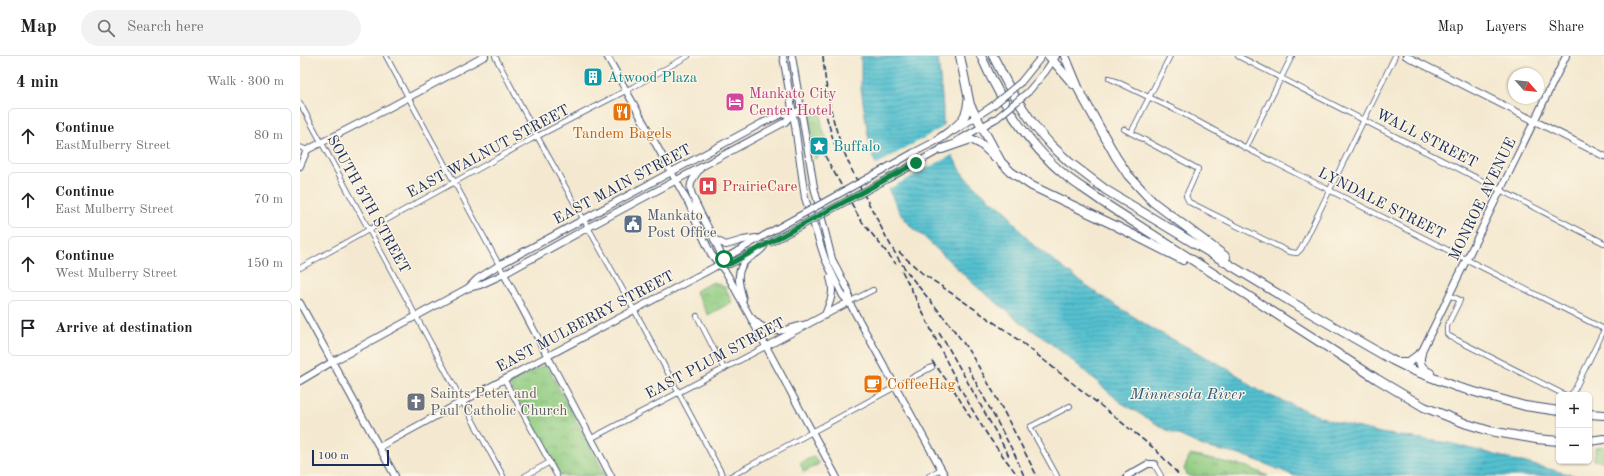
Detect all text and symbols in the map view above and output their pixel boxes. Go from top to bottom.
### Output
search box [81,10,361,46]
icon: search [95,17,117,39]
text: Map [20,18,57,37]
text: Search here [127,20,204,35]
text: Map [1438,20,1464,34]
text: Layers [1486,20,1527,34]
text: Share [1549,20,1584,34]
building icon: Atwood Plaza [582,66,604,88]
north arrow [1508,68,1544,104]
place label: Atwood Plaza [607,71,698,86]
text: 4 min [16,74,59,91]
text: Walk · 300 m [207,75,284,88]
place label: Mankato City Center Hotel [749,87,837,119]
hotel icon: Mankato City Center Hotel [724,91,746,113]
restaurant icon: Tandem Bagels [611,101,633,123]
street label: EAST WALNUT STREET [405,103,572,202]
street label: WALL STREET [1373,107,1480,171]
text: Continue [55,121,114,136]
icon: ahead [17,125,39,147]
place label: Tandem Bagels [572,127,672,142]
text: 80 m [254,129,283,142]
street label: SOUTH 5TH STREET [323,133,412,276]
place icon: Buffalo [808,135,830,157]
street label: MONROE AVENUE [1447,136,1520,264]
text: EastMulberry Street [55,139,170,152]
place label: Buffalo [833,140,880,155]
street label: EAST MAIN STREET [551,143,694,228]
route end [907,154,925,172]
street label: LYNDALE STREET [1315,166,1447,243]
hospital icon: PrairieCare [697,175,719,197]
place label: PrairieCare [722,180,798,195]
text: Continue [55,185,114,200]
icon: ahead [17,189,39,211]
text: 70 m [254,193,283,206]
text: East Mulberry Street [55,203,174,216]
place label: Mankato Post Office [647,209,717,241]
public building icon: Mankato Post Office [622,213,644,235]
text: Continue [55,249,114,264]
route start [715,250,733,268]
icon: ahead [17,253,39,275]
text: 150 m [246,257,283,270]
text: West Mulberry Street [55,267,177,280]
street label: EAST MULBERRY STREET [494,269,677,376]
street label: EAST PLUM STREET [643,316,788,403]
icon: arrive [17,317,39,339]
text: Arrive at destination [55,321,193,336]
cafe icon: CoffeeHag [862,373,884,395]
place label: CoffeeHag [887,378,956,393]
place label: Saints Peter and Paul Catholic Church [430,387,567,419]
water label: Minnesota River [1129,387,1245,403]
church icon: Saints Peter and Paul Catholic Church [405,391,427,413]
map controls [1556,392,1592,464]
button: + [1556,392,1592,428]
button: − [1556,428,1592,464]
scale bar [312,448,389,467]
text: 100 m [318,451,349,462]

